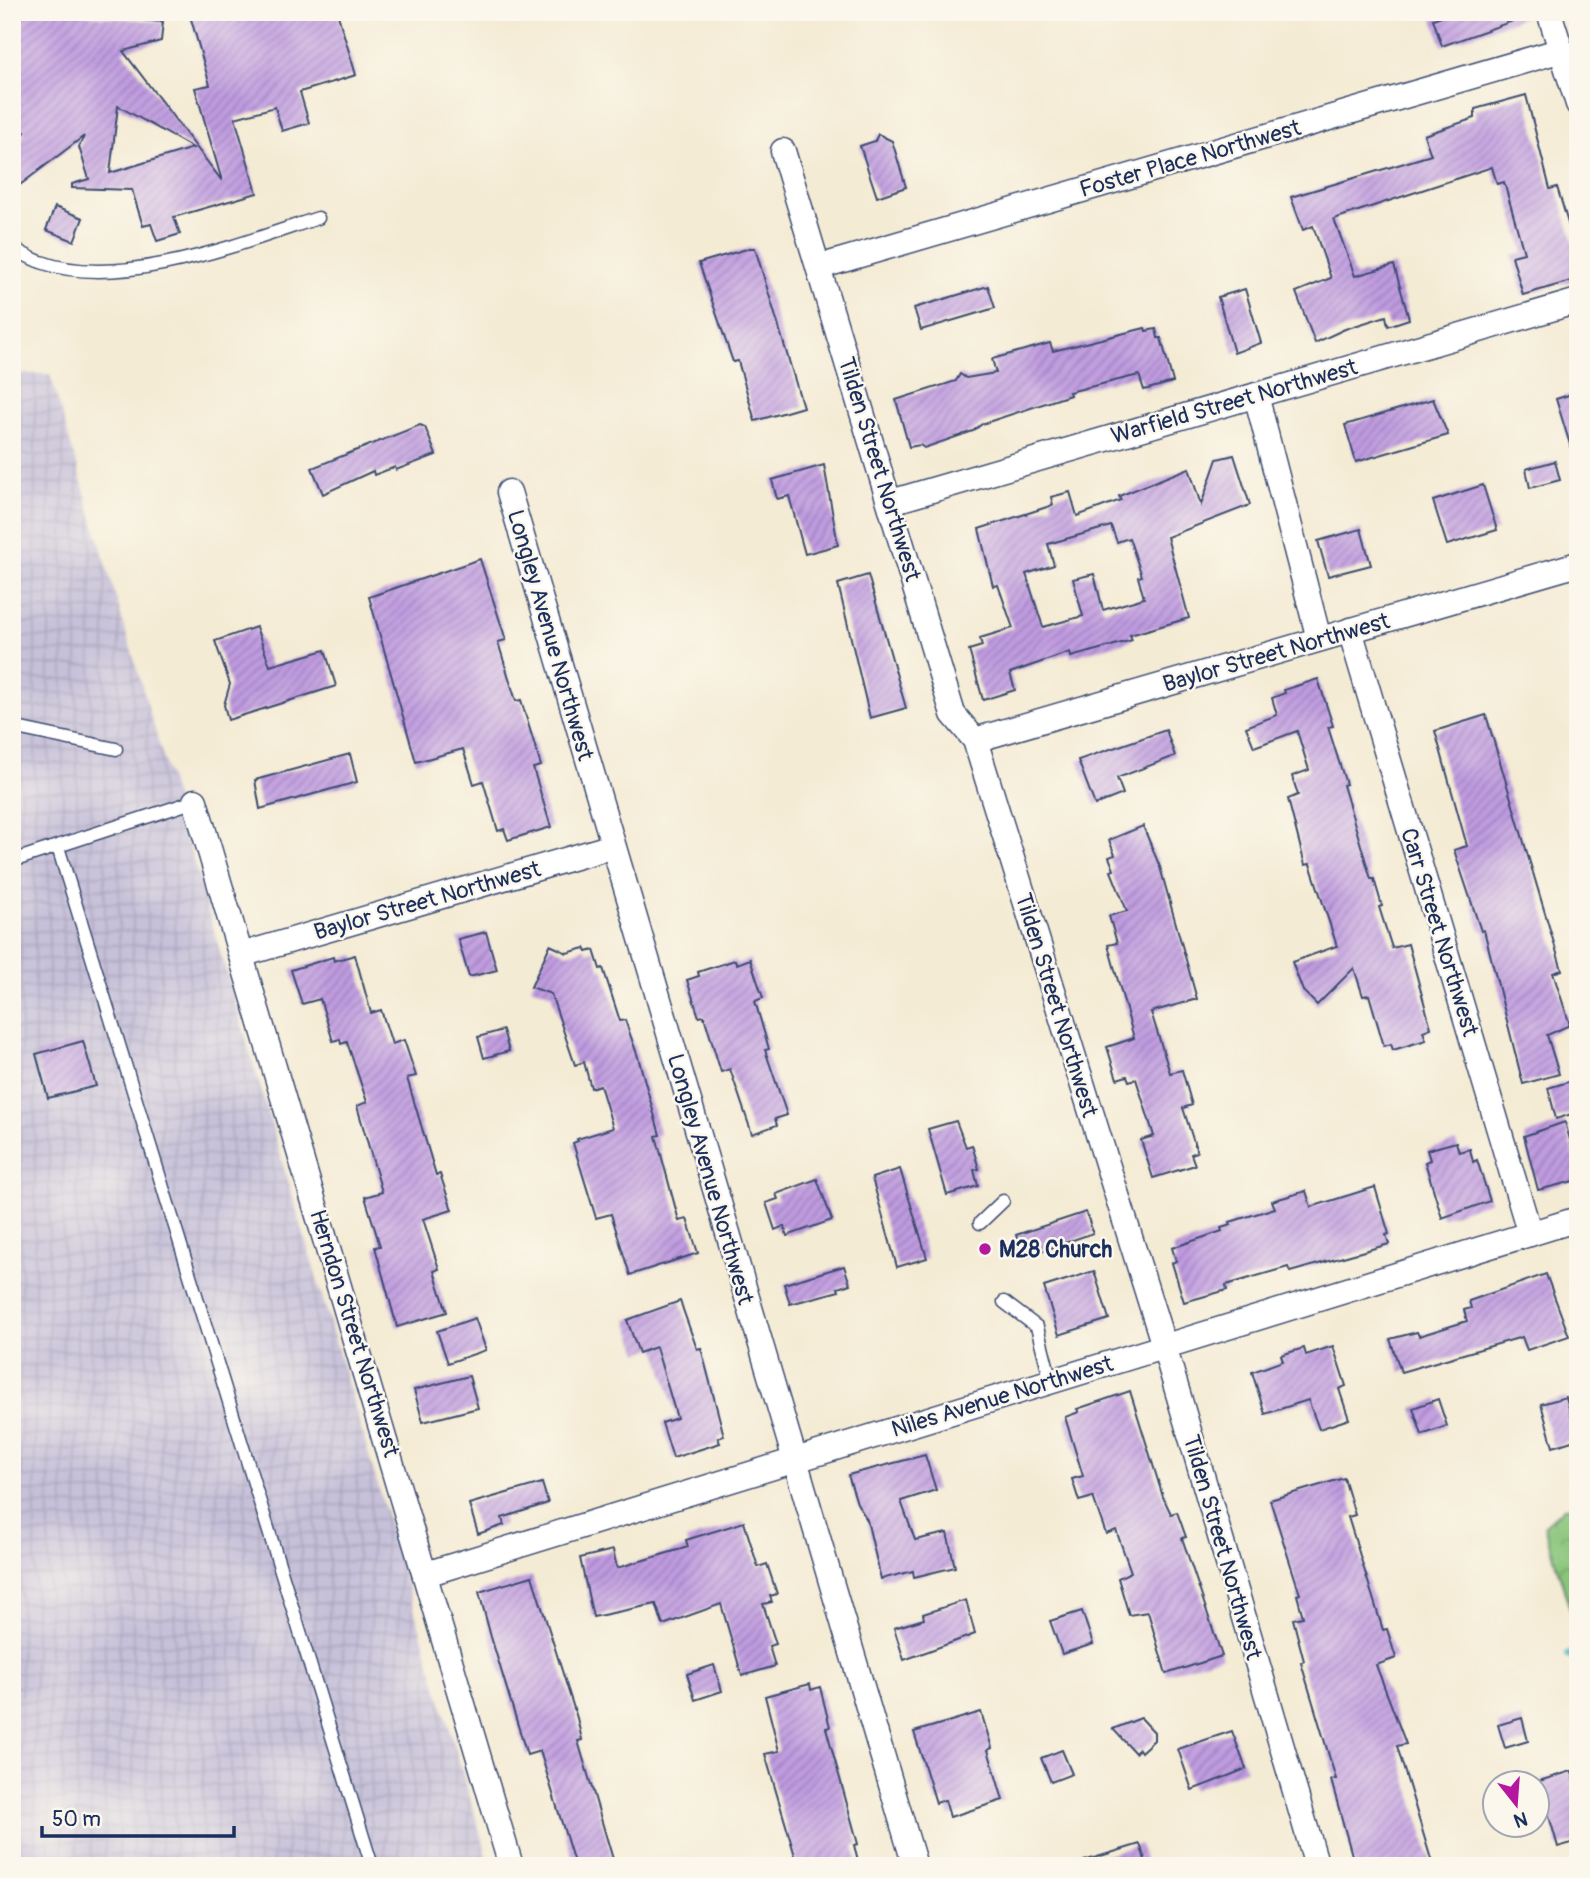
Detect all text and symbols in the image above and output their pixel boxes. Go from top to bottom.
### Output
street label: Foster Place Northwest [1076,113,1305,204]
street label: Warfield Street Northwest [1108,352,1361,451]
street label: Tilden Street Northwest [832,354,928,585]
street label: Longley Avenue Northwest [501,506,600,765]
street label: Baylor Street Northwest [1159,606,1394,699]
street label: Carr Street Northwest [1394,825,1485,1040]
street label: Baylor Street Northwest [310,854,545,947]
street label: Tilden Street Northwest [1009,890,1105,1121]
street label: Longley Avenue Northwest [661,1050,760,1309]
street label: Herndon Street Northwest [303,1206,406,1461]
place label: M28 Church [999,1235,1112,1264]
marker: M28 Church [977,1241,993,1257]
street label: Niles Avenue Northwest [888,1349,1117,1444]
street label: Tilden Street Northwest [1177,1431,1269,1664]
north arrow [1482,1770,1552,1840]
scale bar [42,1794,234,1838]
text: 50 m [52,1806,101,1833]
text: N [1511,1806,1530,1833]

